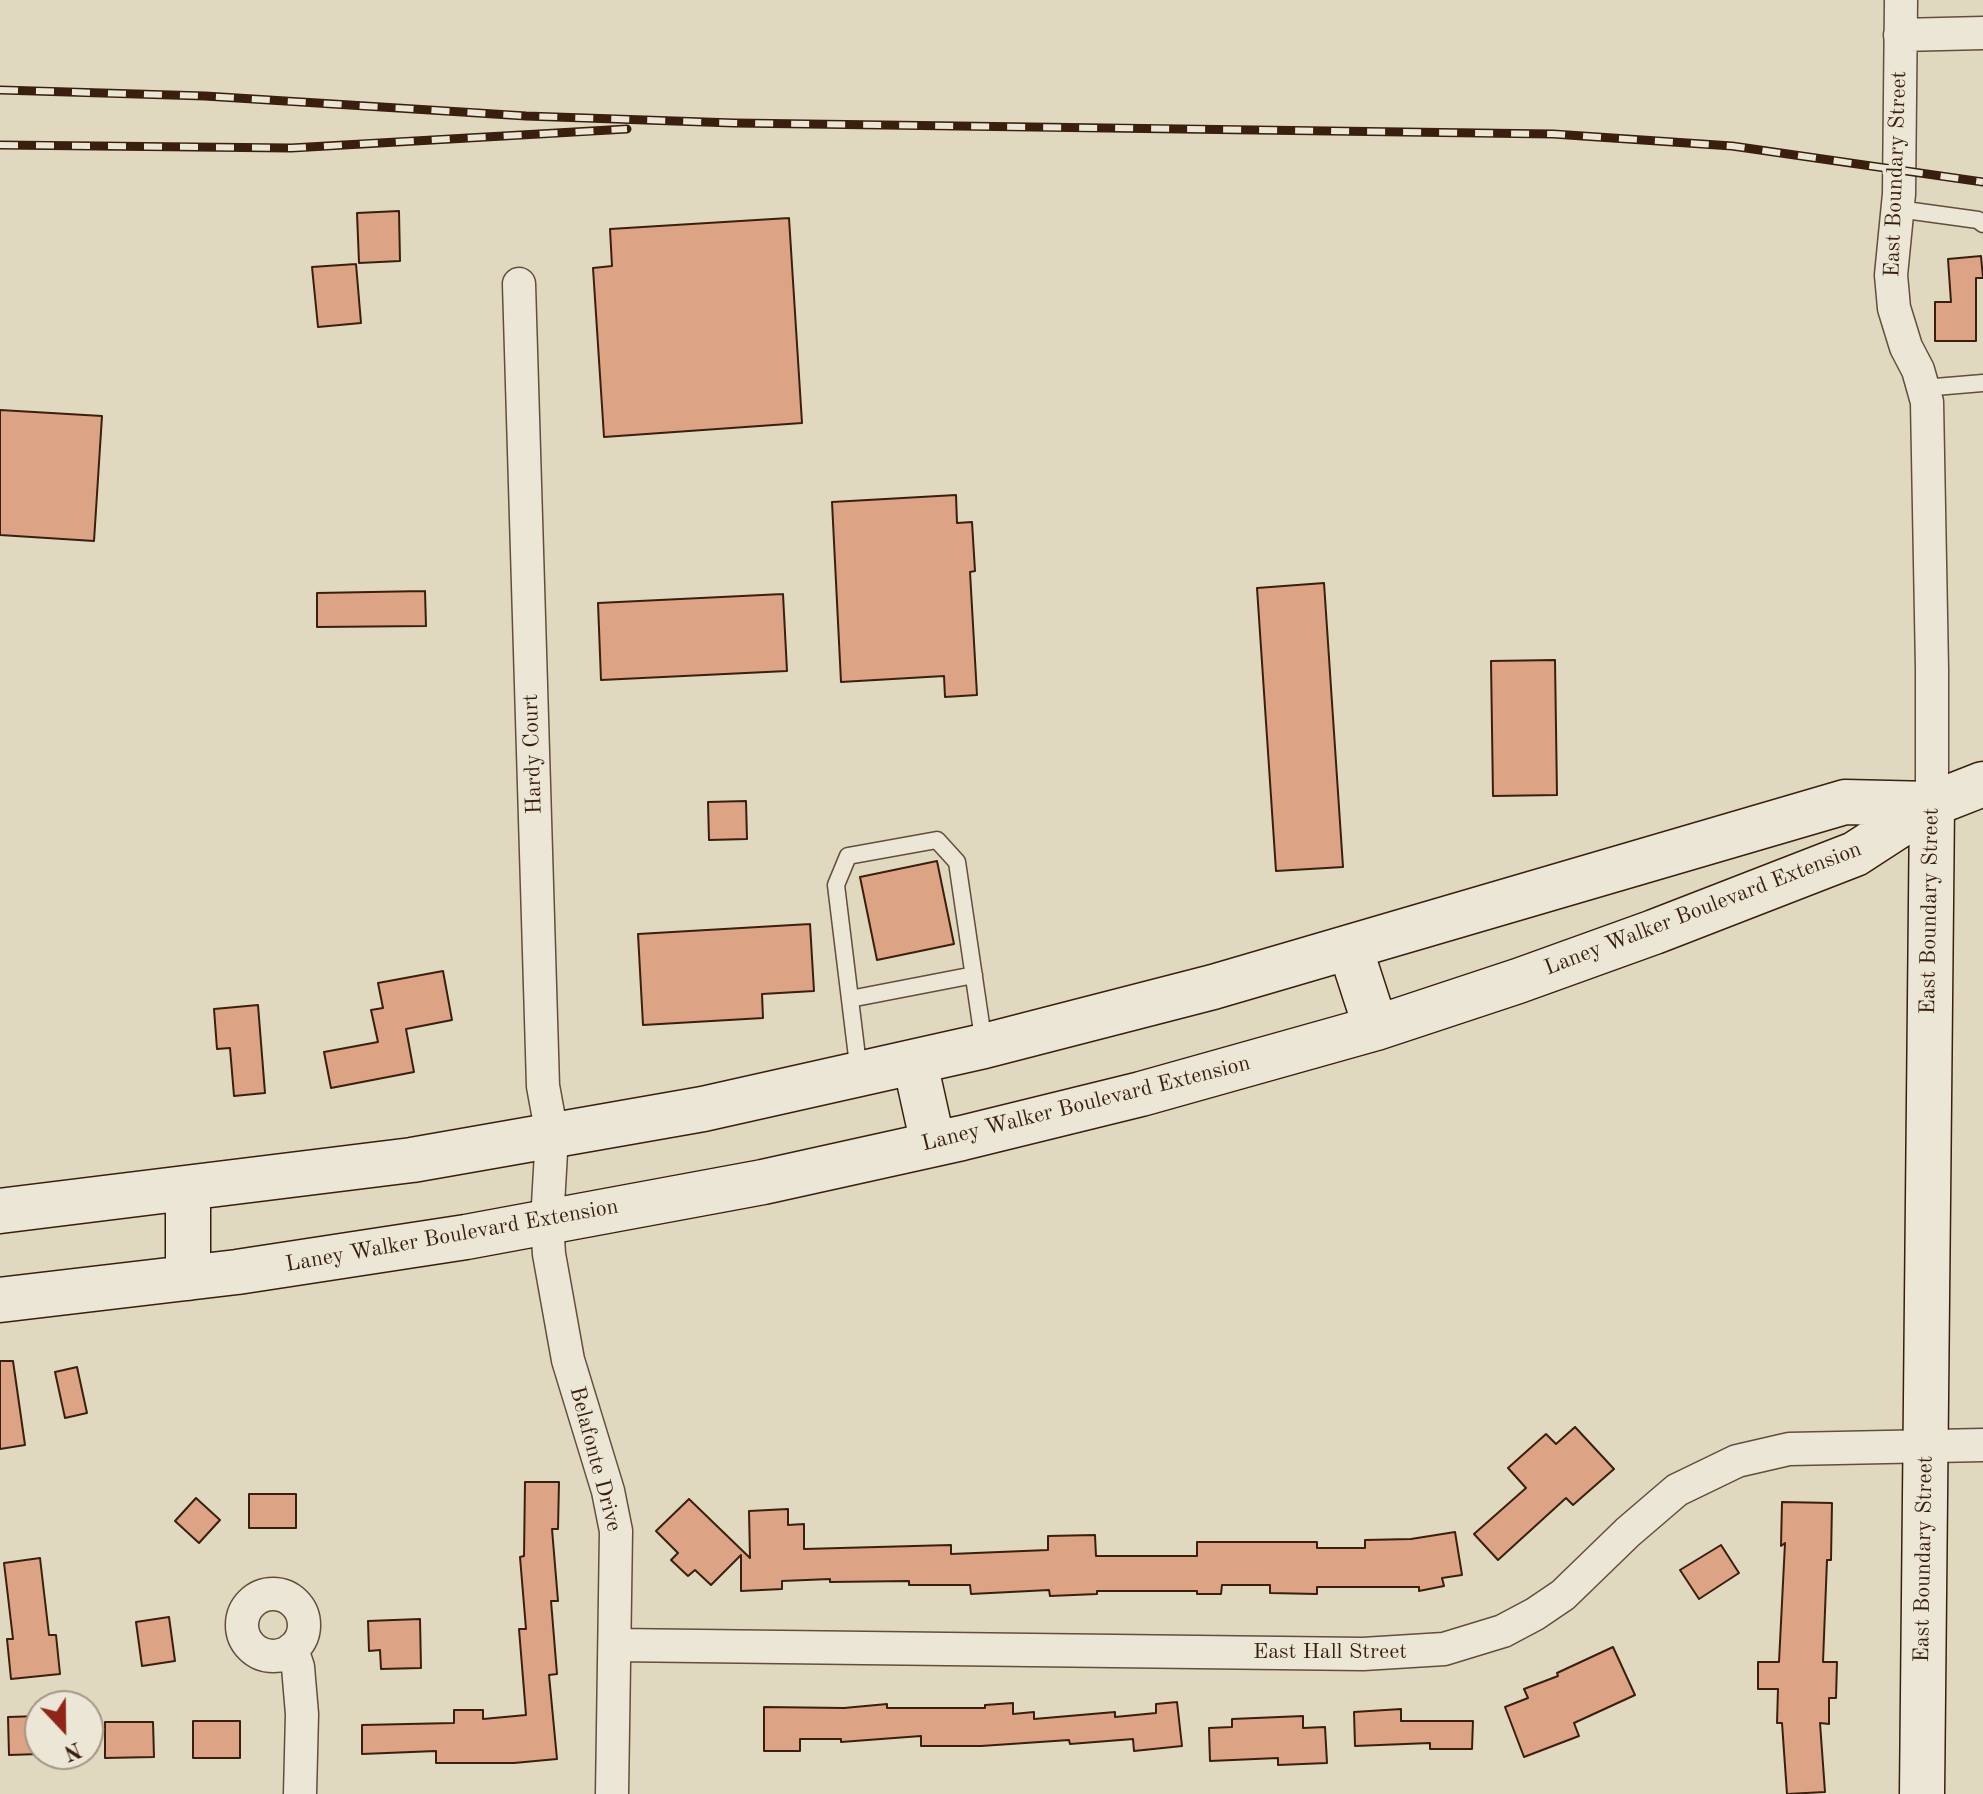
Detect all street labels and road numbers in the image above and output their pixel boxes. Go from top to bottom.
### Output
street label: East Boundary Street [1879,70,1913,278]
street label: Hardy Court [518,693,548,815]
street label: East Boundary Street [1915,807,1945,1015]
street label: Laney Walker Boulevard Extension [1541,836,1865,982]
street label: Laney Walker Boulevard Extension [919,1050,1253,1158]
street label: Laney Walker Boulevard Extension [283,1194,621,1278]
street label: Belafonte Drive [563,1384,627,1534]
street label: East Boundary Street [1909,1455,1939,1663]
street label: East Hall Street [1253,1639,1407,1665]

